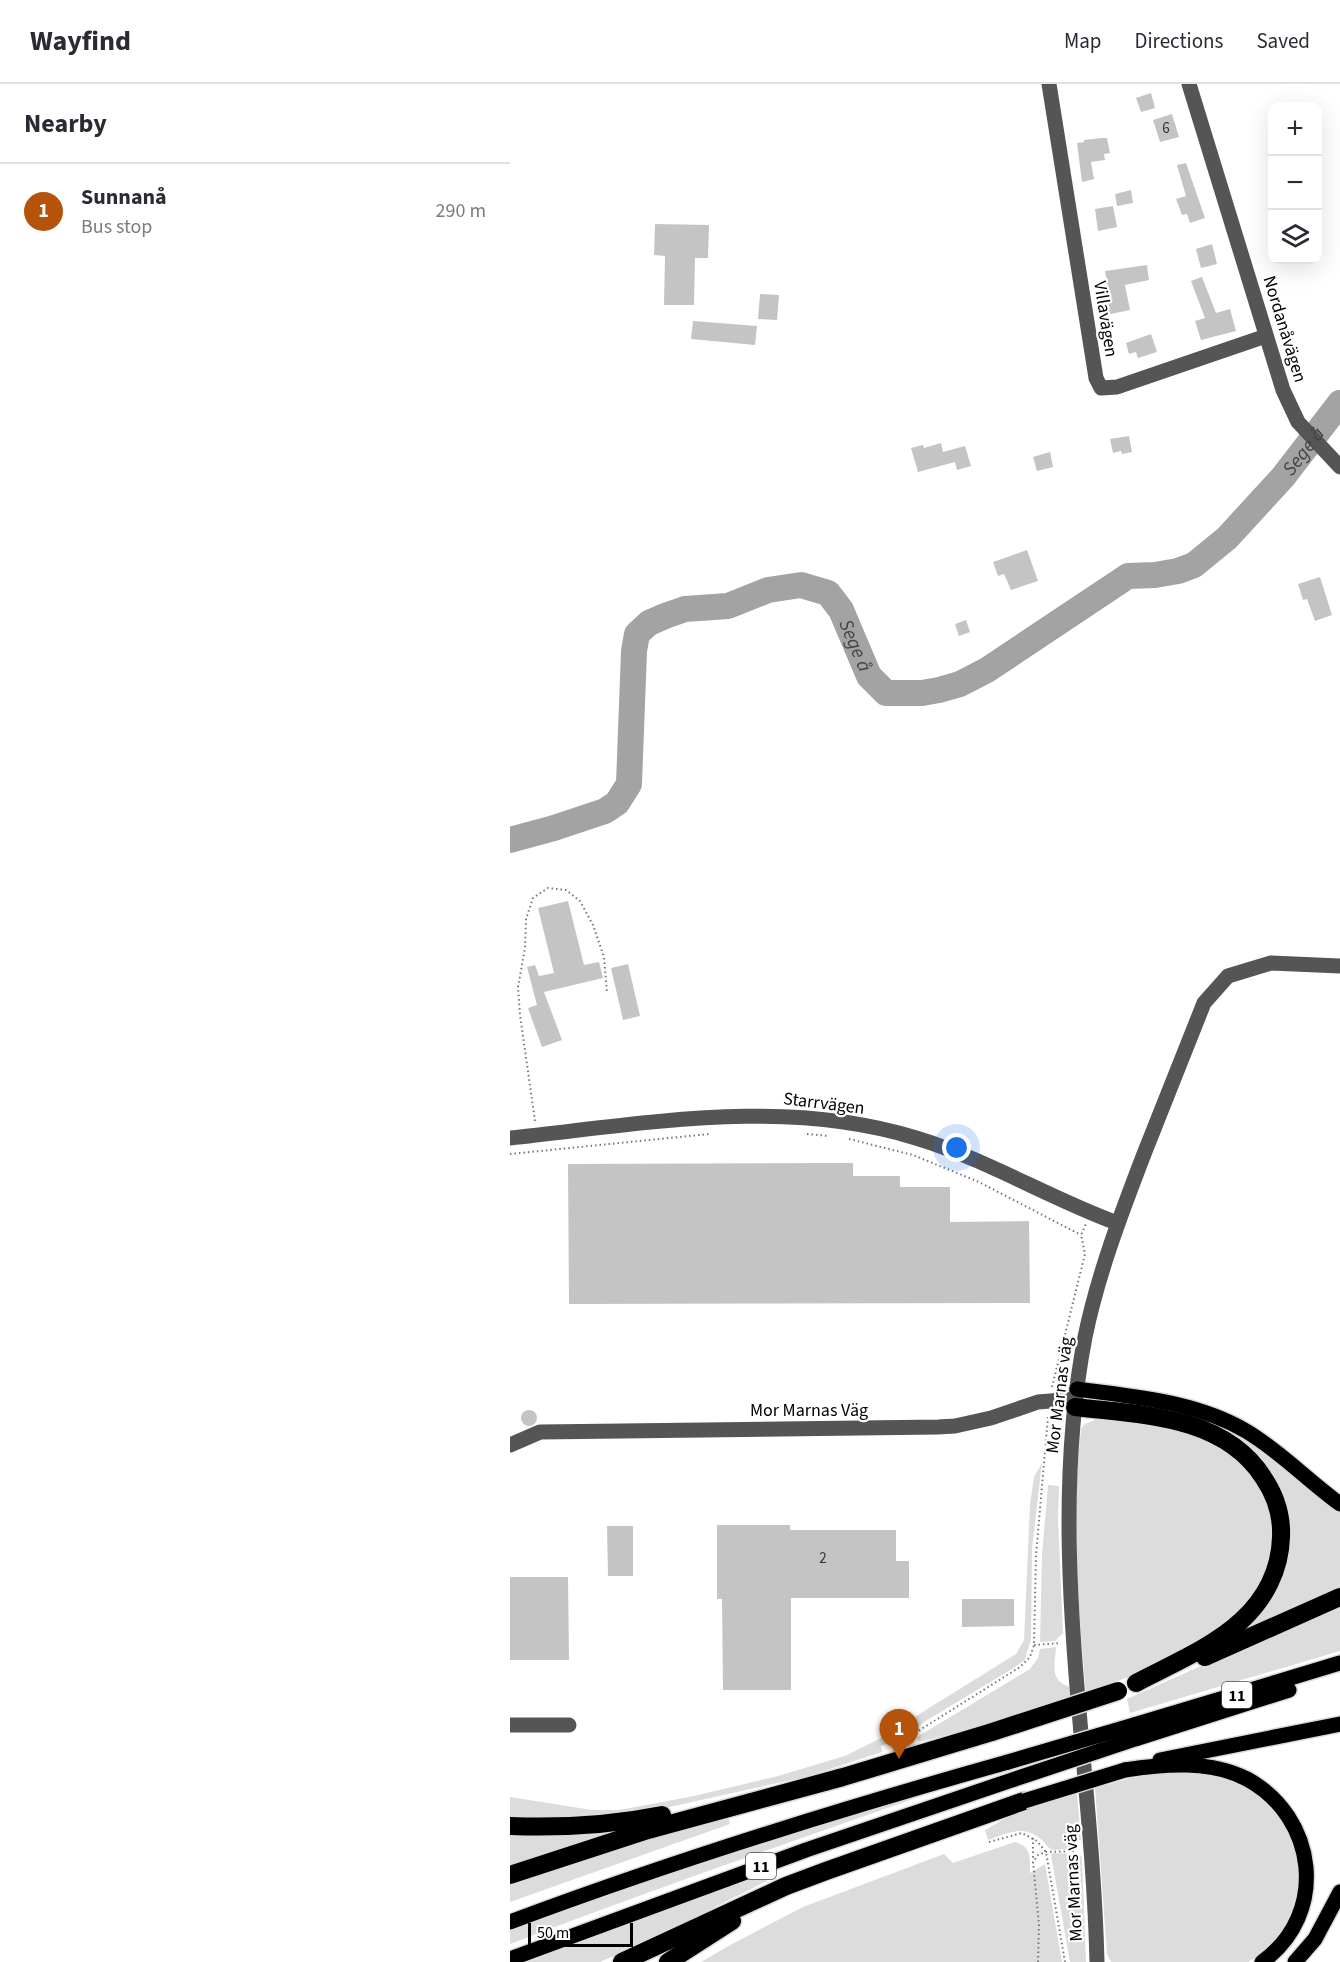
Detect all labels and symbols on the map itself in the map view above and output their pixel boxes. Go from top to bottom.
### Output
house number: 6 [1162,118,1170,139]
street label: Nordanåvägen [1256,273,1313,385]
street label: Villavägen [1087,279,1124,359]
water label: Sege å [1276,421,1332,482]
water label: Sege å [831,615,879,677]
street label: Starrvägen [782,1086,866,1121]
your location [942,1133,971,1162]
street label: Mor Marnas väg [1040,1335,1079,1455]
street label: Mor Marnas Väg [750,1398,868,1423]
house number: 2 [819,1548,827,1569]
road number: 11 [1222,1682,1252,1708]
pin: 1 [880,1710,918,1759]
street label: Mor Marnas väg [1058,1824,1089,1942]
road number: 11 [746,1853,776,1879]
scale bar [528,1920,633,1948]

